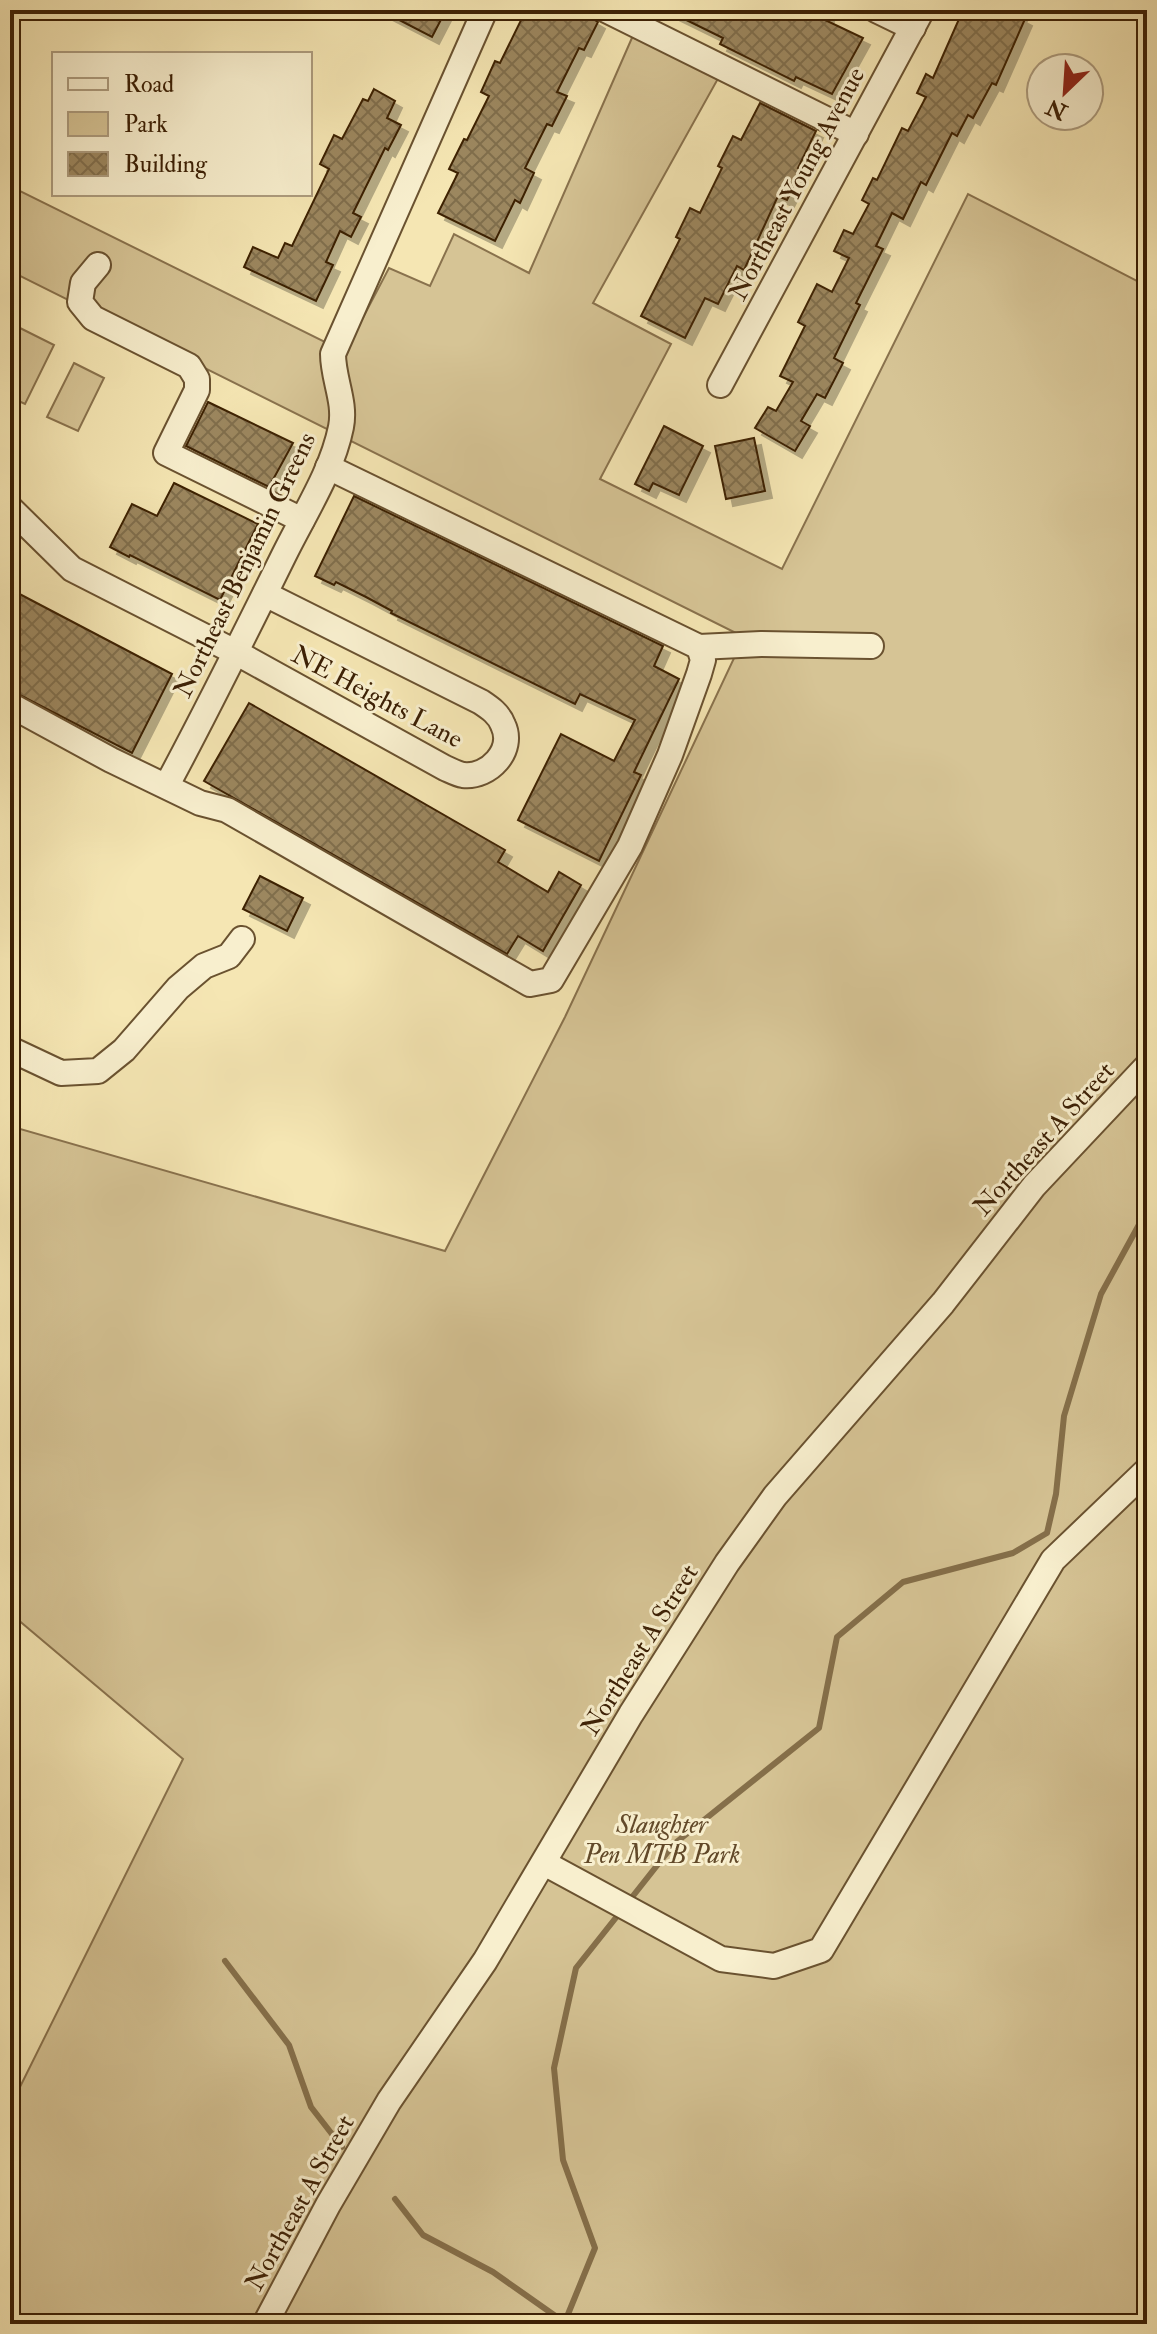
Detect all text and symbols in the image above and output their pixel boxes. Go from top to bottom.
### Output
legend [52,52,312,196]
north arrow [1025,52,1105,132]
street label: Northeast Young Avenue [722,62,872,306]
text: Road [124,69,174,100]
text: N [1042,92,1073,126]
text: Park [124,109,168,140]
text: Building [124,149,208,180]
street label: Northeast Benjamin Greens [167,427,323,703]
street label: NE Heights Lane [286,638,468,756]
street label: Northeast A Street [967,1055,1121,1223]
street label: Northeast A Street [575,1558,705,1742]
park label: Slaughter Pen MTB Park [583,1809,740,1871]
street label: Northeast A Street [239,2110,361,2296]

